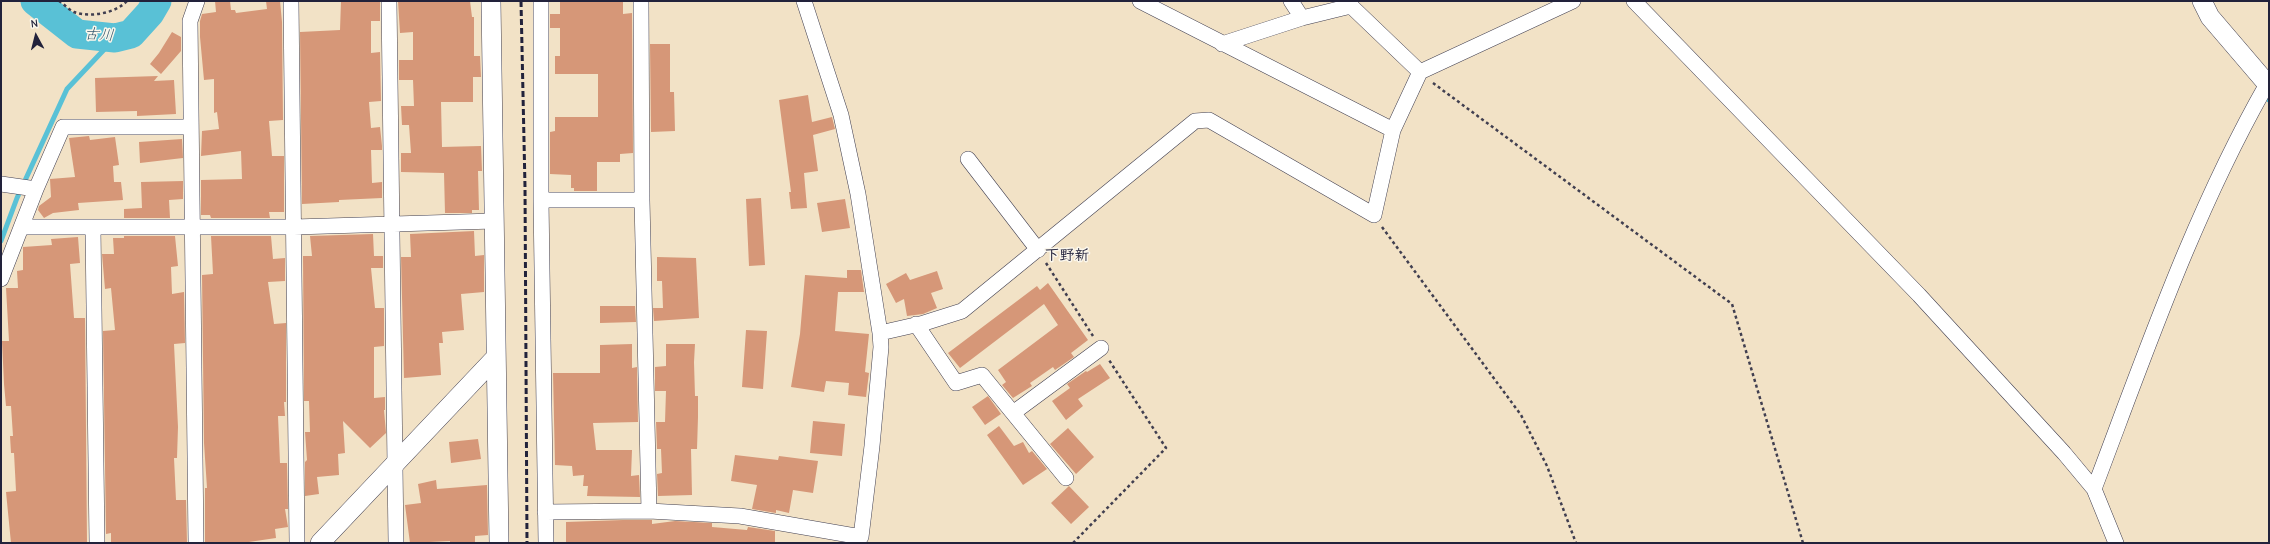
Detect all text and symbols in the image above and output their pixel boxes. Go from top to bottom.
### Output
north arrow [16,16,56,56]
text: N [30,17,39,30]
water label: 古川 [83,25,115,45]
district label: 下野新 [1045,247,1089,265]

